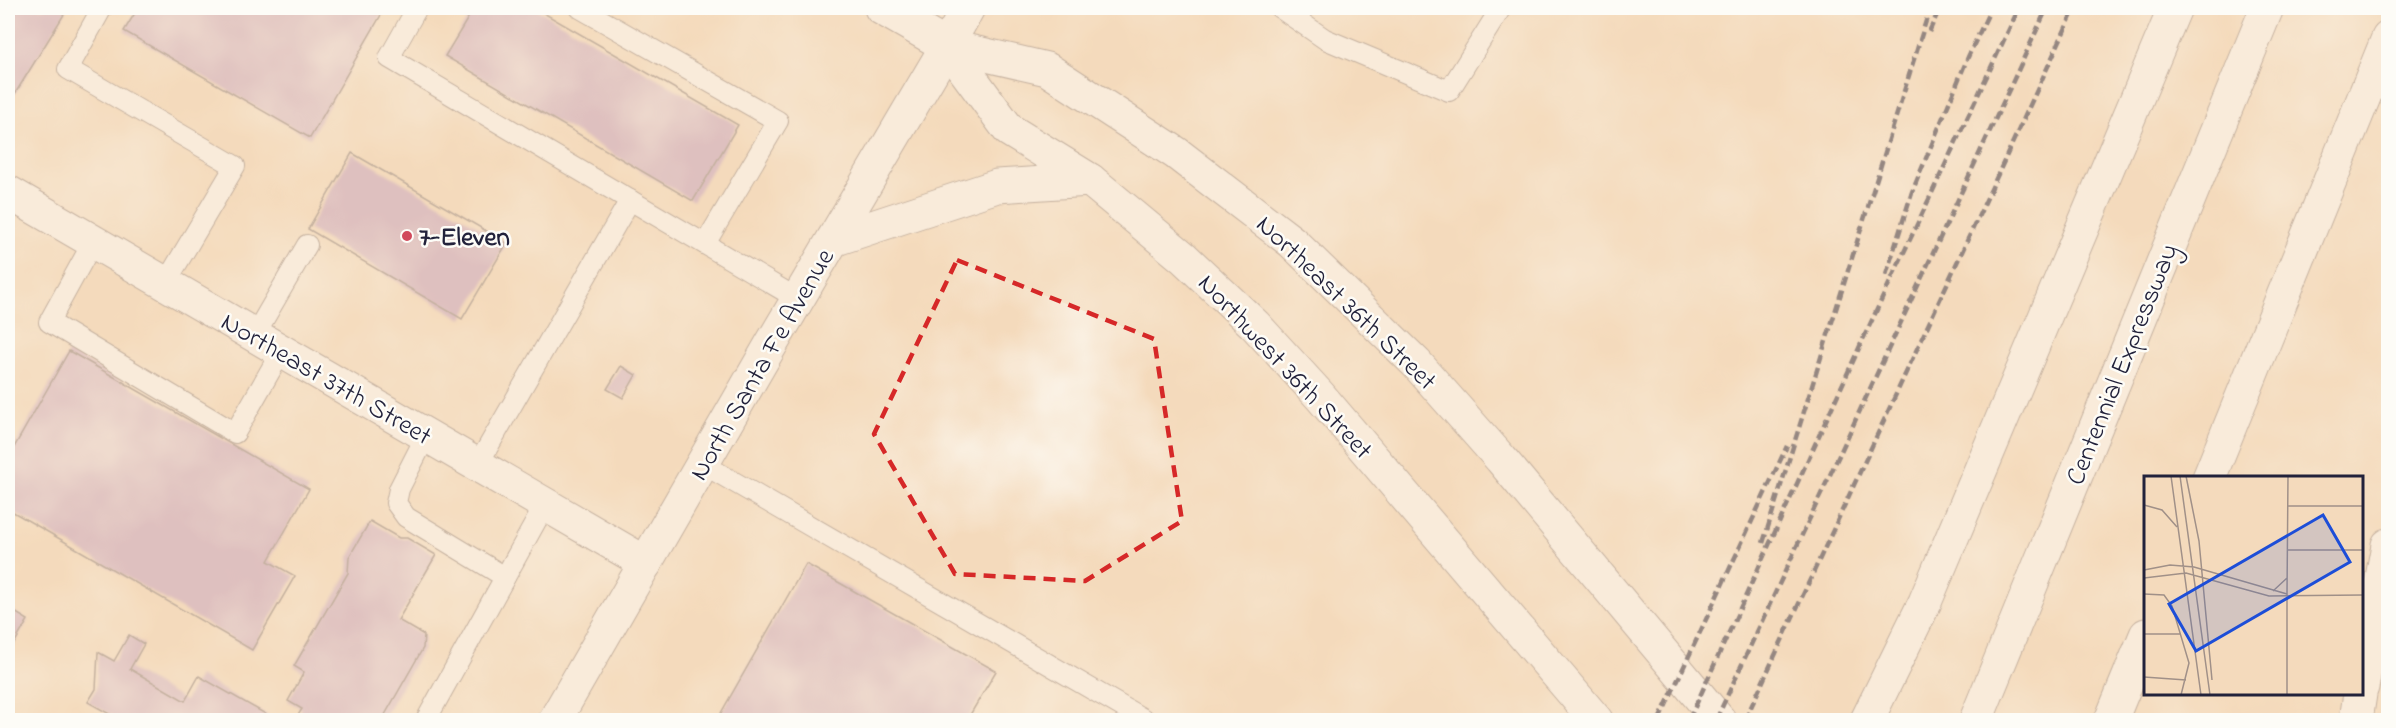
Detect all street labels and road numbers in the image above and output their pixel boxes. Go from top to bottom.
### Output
street label: Northeast 36th Street [1246,207,1445,401]
street label: Centennial Expressway [2057,238,2190,491]
street label: North Santa Fe Avenue [681,241,846,488]
street label: Northwest 36th Street [1188,266,1381,469]
street label: Northeast 37th Street [213,304,438,456]

